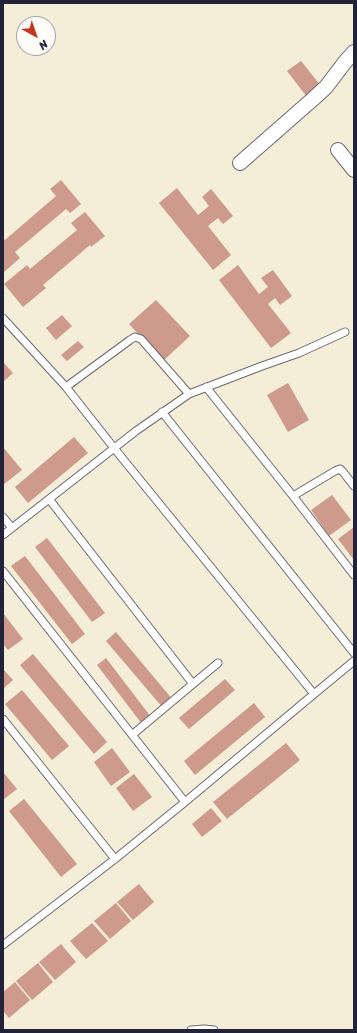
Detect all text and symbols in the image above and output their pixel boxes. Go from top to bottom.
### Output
north arrow [16,16,56,56]
text: N [34,35,52,55]

